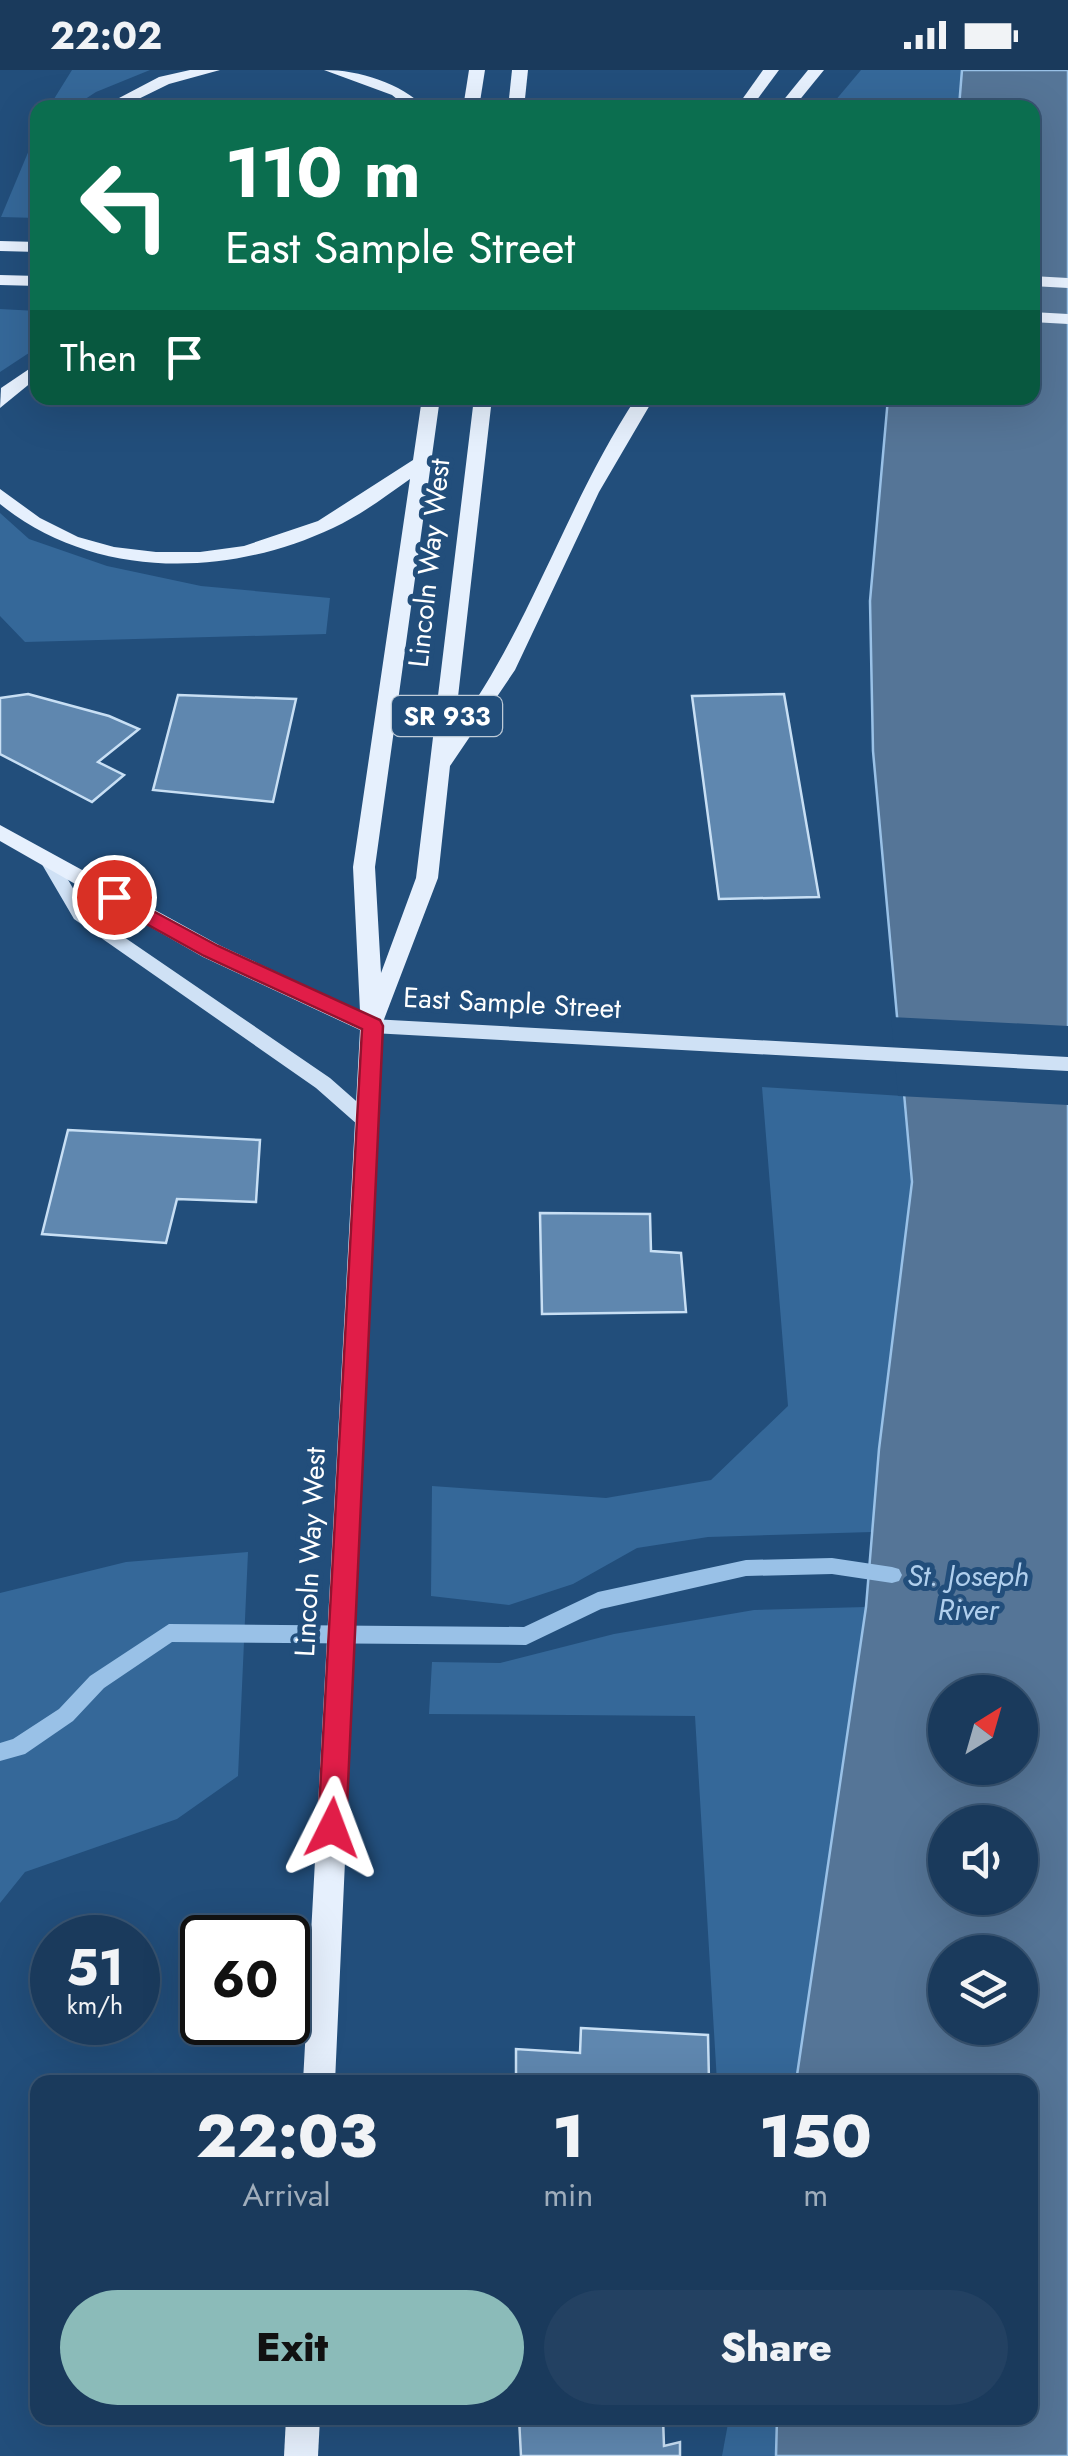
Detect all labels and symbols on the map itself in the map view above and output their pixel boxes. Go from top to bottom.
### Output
street label: Lincoln Way West [398,456,460,669]
road number: SR 933 [392,696,502,736]
pin [72,855,157,940]
street label: East Sample Street [402,977,622,1029]
street label: Lincoln Way West [284,1446,336,1658]
water label: St. Joseph River [907,1554,1029,1631]
north arrow [928,1675,1038,1785]
position arrow [280,1776,384,1880]
speed limit sign: 60 [180,1915,310,2045]

